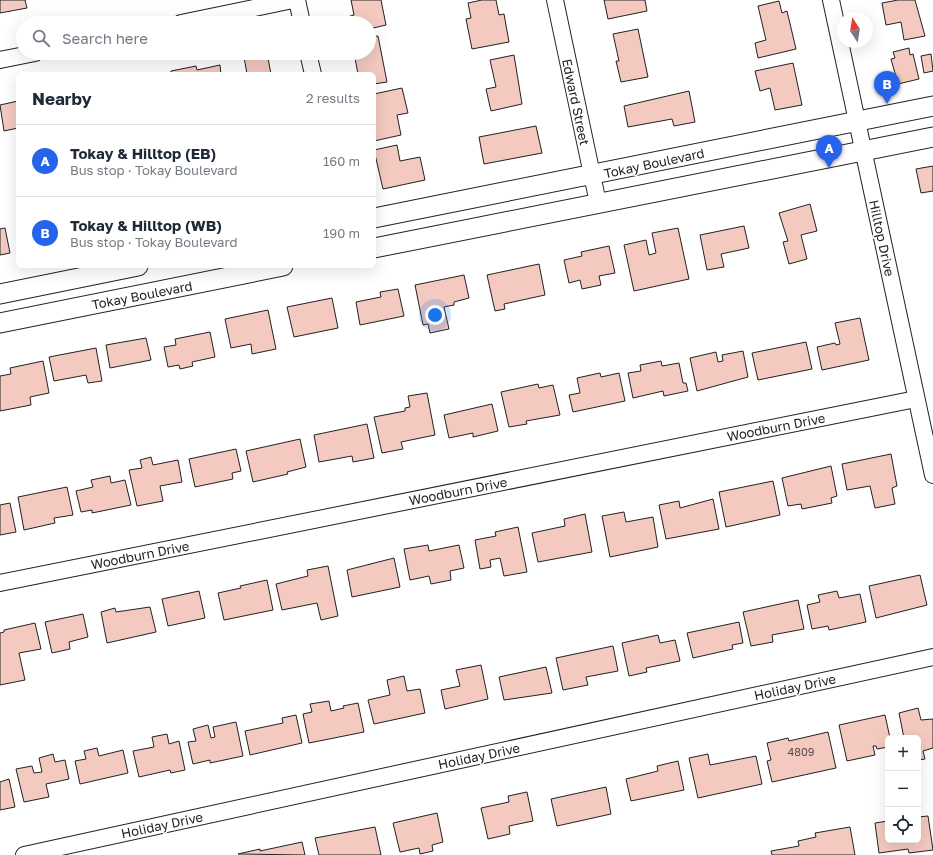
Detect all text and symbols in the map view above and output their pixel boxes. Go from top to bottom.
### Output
north arrow [837,12,873,48]
search box [16,16,376,60]
icon: search [30,27,52,49]
text: Search here [62,29,148,47]
street label: Edward Street [559,57,593,147]
pin: B [874,71,900,104]
text: Nearby [32,88,92,109]
text: 2 results [306,90,360,106]
pin: A [816,135,842,168]
text: Tokay & Hilltop (EB) [70,144,216,162]
street label: Tokay Boulevard [602,145,706,181]
text: A [40,153,50,169]
text: 160 m [323,153,360,169]
text: Bus stop · Tokay Boulevard [70,162,237,178]
street label: Hilltop Drive [866,198,898,278]
text: Tokay & Hilltop (WB) [70,216,222,234]
text: B [40,225,50,241]
text: 190 m [323,225,360,241]
text: Bus stop · Tokay Boulevard [70,234,237,250]
street label: Tokay Boulevard [90,277,194,313]
your location [425,305,445,325]
street label: Woodburn Drive [725,410,827,444]
street label: Woodburn Drive [407,474,509,508]
street label: Woodburn Drive [89,538,191,572]
street label: Holiday Drive [753,671,837,703]
map controls [885,735,921,843]
button: + [885,735,921,771]
street label: Holiday Drive [437,740,521,772]
house number: 4809 [788,745,814,758]
button: − [885,771,921,807]
button: locate [885,807,921,843]
street label: Holiday Drive [120,809,204,841]

